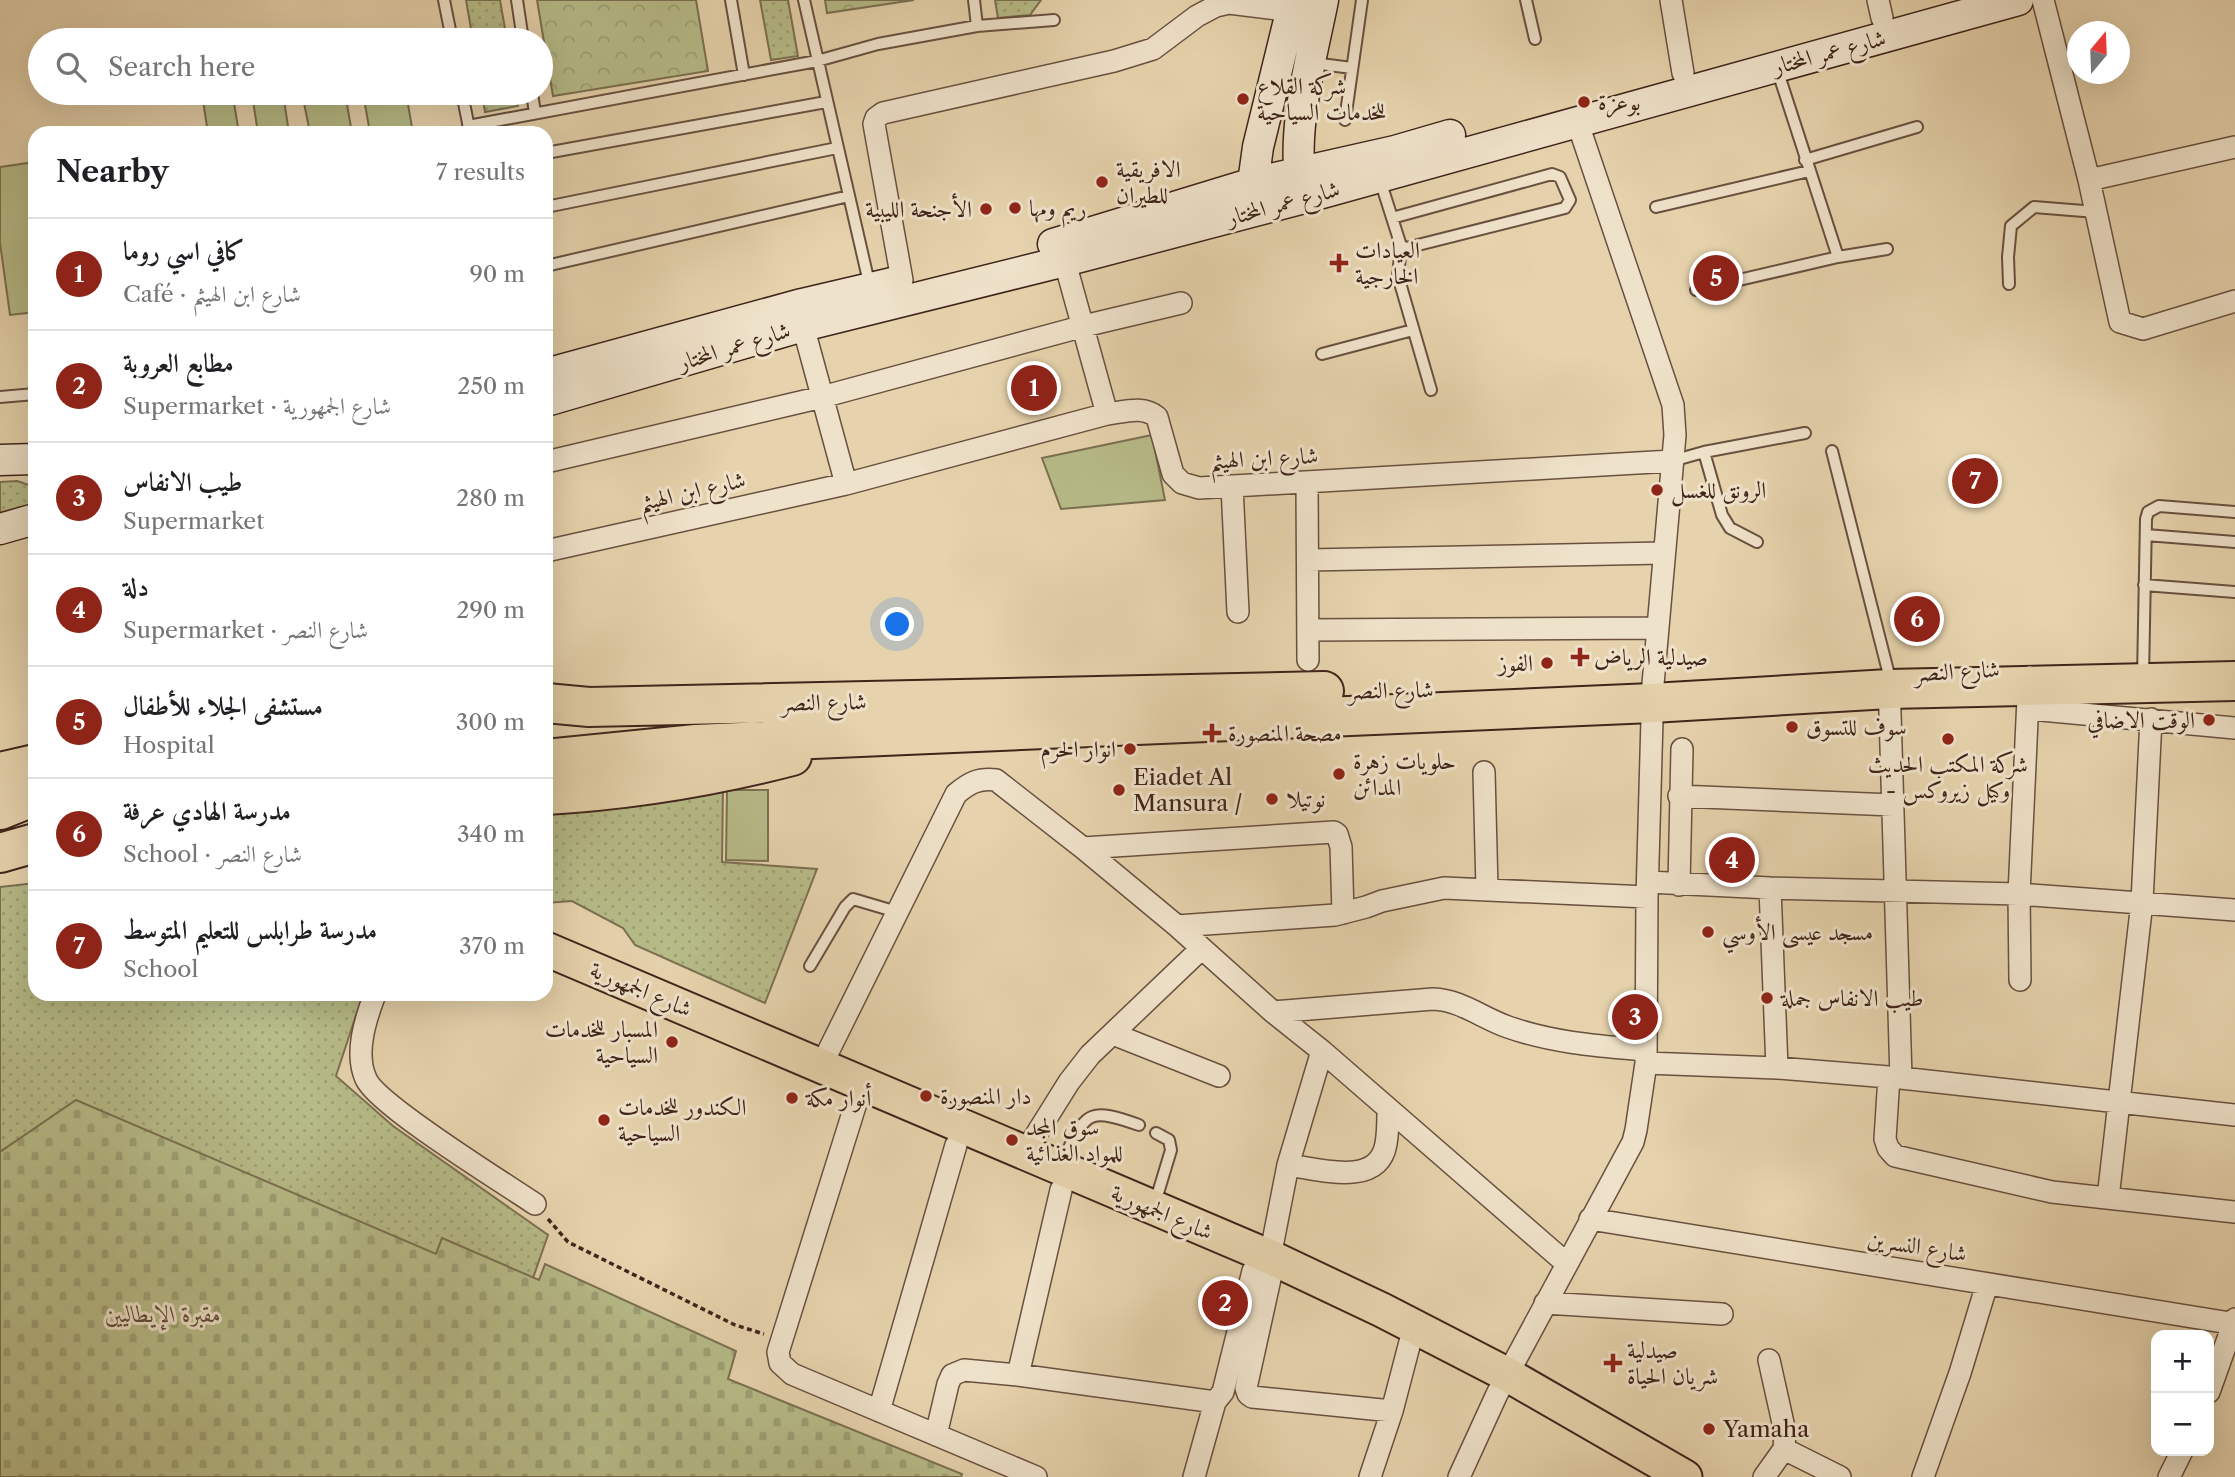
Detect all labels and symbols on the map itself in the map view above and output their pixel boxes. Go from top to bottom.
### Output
north arrow [2067,21,2130,84]
street label: شارع عمر المختار [1767,23,1890,87]
place label: شركة القلاع للخدمات السياحية [1257,72,1386,126]
place label: بوعزة [1598,88,1641,118]
marker: شركة القلاع للخدمات السياحية [1235,91,1251,107]
marker: بوعزة [1576,94,1592,110]
place label: الافريقية للطيران [1116,155,1181,209]
marker: الافريقية للطيران [1094,174,1110,190]
street label: شارع عمر المختار [1221,174,1344,238]
place label: الأجنحة الليبية [865,193,972,223]
place label: ريم ومها [1029,194,1086,228]
marker: ريم ومها [1007,200,1023,216]
marker: الأجنحة الليبية [978,201,994,217]
place label: العيادات الخارجية [1355,236,1420,290]
pin: 5 [1693,252,1739,304]
marker: العيادات الخارجية [1329,253,1349,273]
street label: شارع عمر المختار [673,316,795,383]
pin: 1 [1011,362,1057,414]
street label: شارع ابن الهيثم [1209,441,1319,484]
pin: 7 [1952,455,1998,507]
street label: شارع ابن الهيثم [636,465,750,526]
place label: الرونق للغسل [1671,476,1766,507]
marker: الرونق للغسل [1649,482,1665,498]
pin: 6 [1894,593,1940,645]
your location [880,607,914,641]
place label: صيدلية الرياض [1594,643,1708,672]
place label: الفوز [1496,649,1533,678]
marker: صيدلية الرياض [1572,649,1588,665]
marker: الفوز [1539,655,1555,671]
street label: شارع النصر [1912,655,2001,693]
street label: شارع النصر [1346,675,1434,711]
street label: شارع النصر [779,687,867,723]
place label: الوقت الاضافي [2087,706,2195,739]
marker: الوقت الاضافي [2201,712,2217,728]
place label: سوف للتسوق [1806,713,1907,742]
place label: مصحة المنصورة [1228,719,1342,748]
marker: سوف للتسوق [1784,719,1800,735]
marker: مصحة المنصورة [1202,723,1222,743]
marker: شركة المكتب الحديث - وكيل زيروكس [1940,731,1956,747]
place label: انوار الحرم [1041,735,1116,769]
marker: انوار الحرم [1122,741,1138,757]
place label: حلويات زهرة المدائن [1353,747,1456,801]
place label: شركة المكتب الحديث - وكيل زيروكس [1868,750,2028,807]
place label: Eiadet Al Mansura / [1133,763,1243,817]
marker: حلويات زهرة المدائن [1331,766,1347,782]
marker: Eiadet Al Mansura / [1111,782,1127,798]
place label: نوتيلا [1286,785,1325,814]
marker: نوتيلا [1264,791,1280,807]
pin: 4 [1709,834,1755,886]
place label: مسجد عيسى الأوسي [1722,916,1873,954]
marker: مسجد عيسى الأوسي [1700,924,1716,940]
street label: شارع الجمهورية [584,955,696,1028]
place label: طيب الانفاس جملة [1780,984,1924,1014]
marker: طيب الانفاس جملة [1759,990,1775,1006]
pin: 3 [1612,991,1658,1043]
place label: المسبار للخدمات السياحية [545,1015,658,1069]
marker: المسبار للخدمات السياحية [664,1034,680,1050]
place label: أنوار مكة [805,1082,872,1113]
place label: دار المنصورة [940,1082,1032,1111]
marker: دار المنصورة [918,1088,934,1104]
marker: أنوار مكة [784,1090,800,1106]
place label: الكندور للخدمات السياحية [618,1093,747,1147]
marker: الكندور للخدمات السياحية [596,1112,612,1128]
place label: سوق المجد للمواد الغذائية [1026,1113,1123,1168]
marker: سوق المجد للمواد الغذائية [1004,1132,1020,1148]
street label: شارع الجمهورية [1105,1178,1217,1251]
street label: شارع النسرين [1864,1224,1969,1274]
pin: 2 [1202,1277,1248,1329]
park label: مقبرة الإيطاليين [105,1300,221,1331]
place label: صيدلية شريان الحياة [1627,1336,1718,1392]
marker: صيدلية شريان الحياة [1605,1355,1621,1371]
place label: Yamaha [1722,1415,1810,1443]
marker: Yamaha [1701,1421,1717,1437]

